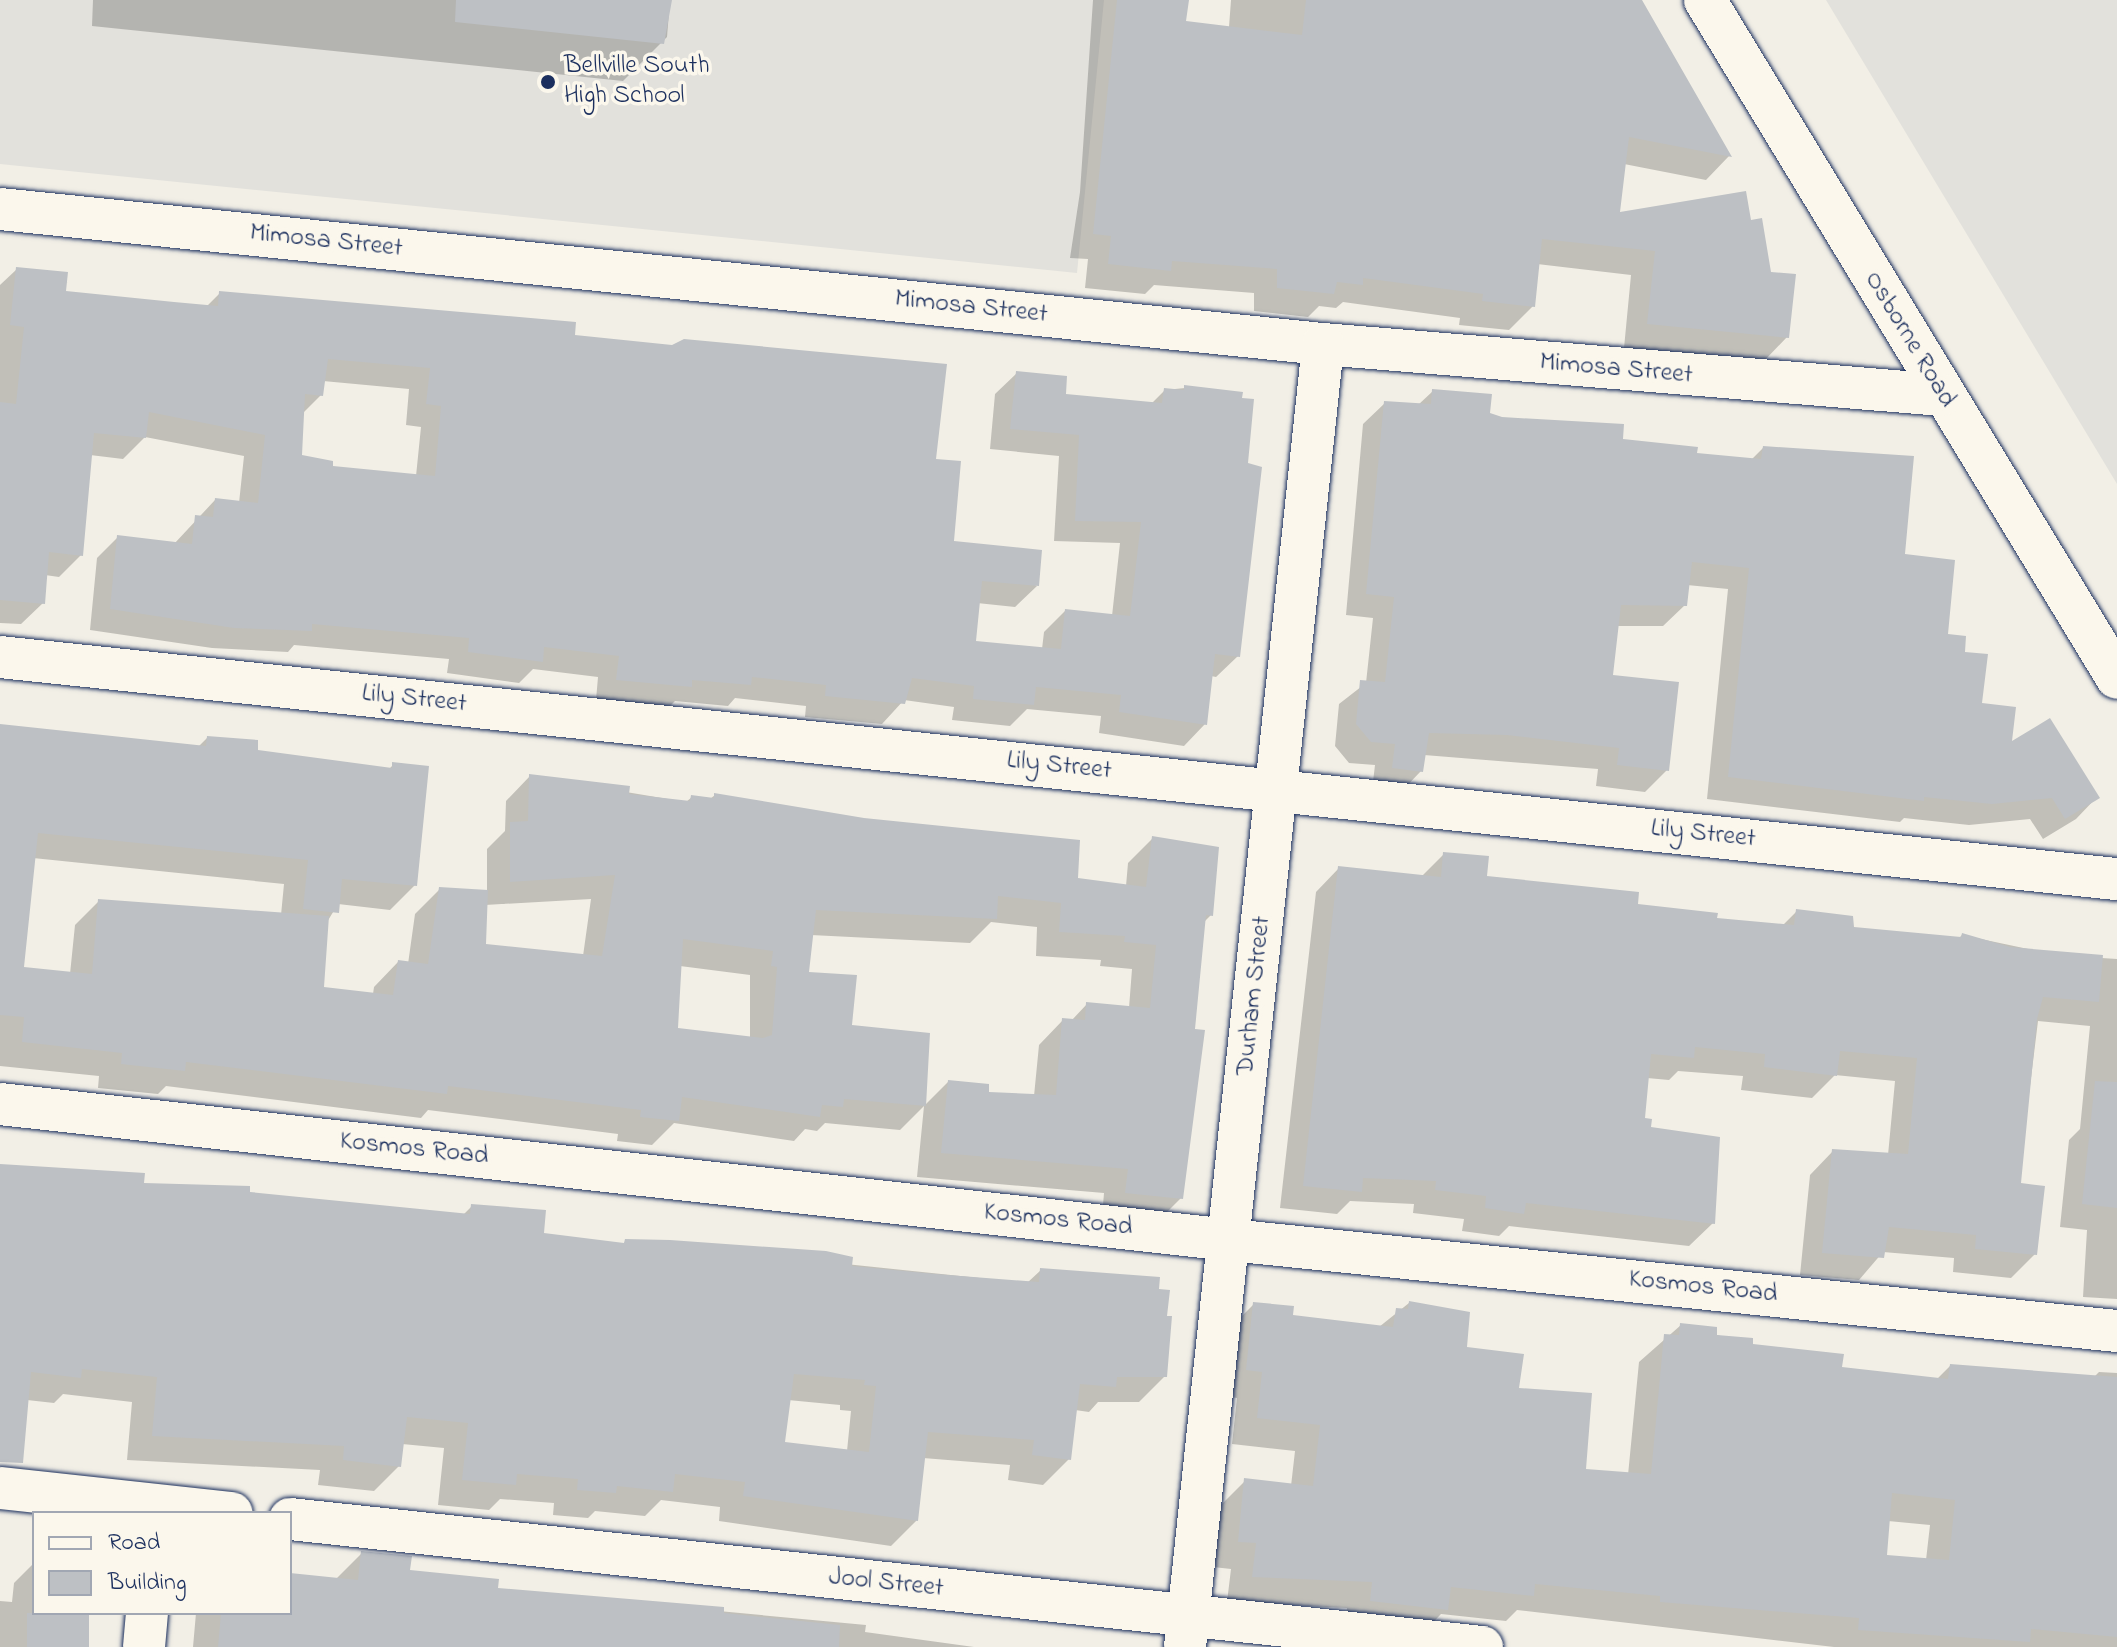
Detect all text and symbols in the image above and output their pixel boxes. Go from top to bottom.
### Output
place label: Bellville South High School [564,51,710,112]
marker: Bellville South High School [539,73,557,91]
street label: Mimosa Street [248,218,404,266]
street label: Osborne Road [1856,266,1962,414]
street label: Mimosa Street [893,284,1049,332]
street label: Mimosa Street [1538,348,1694,392]
street label: Lily Street [360,679,468,721]
street label: Lily Street [1005,746,1113,788]
street label: Lily Street [1649,814,1757,856]
street label: Durham Street [1231,915,1279,1077]
street label: Kosmos Road [338,1127,490,1173]
street label: Kosmos Road [982,1198,1134,1244]
street label: Kosmos Road [1627,1265,1779,1311]
legend [32,1511,292,1615]
text: Road [108,1526,160,1561]
street label: Jool Street [827,1562,945,1606]
text: Building [108,1566,187,1601]

